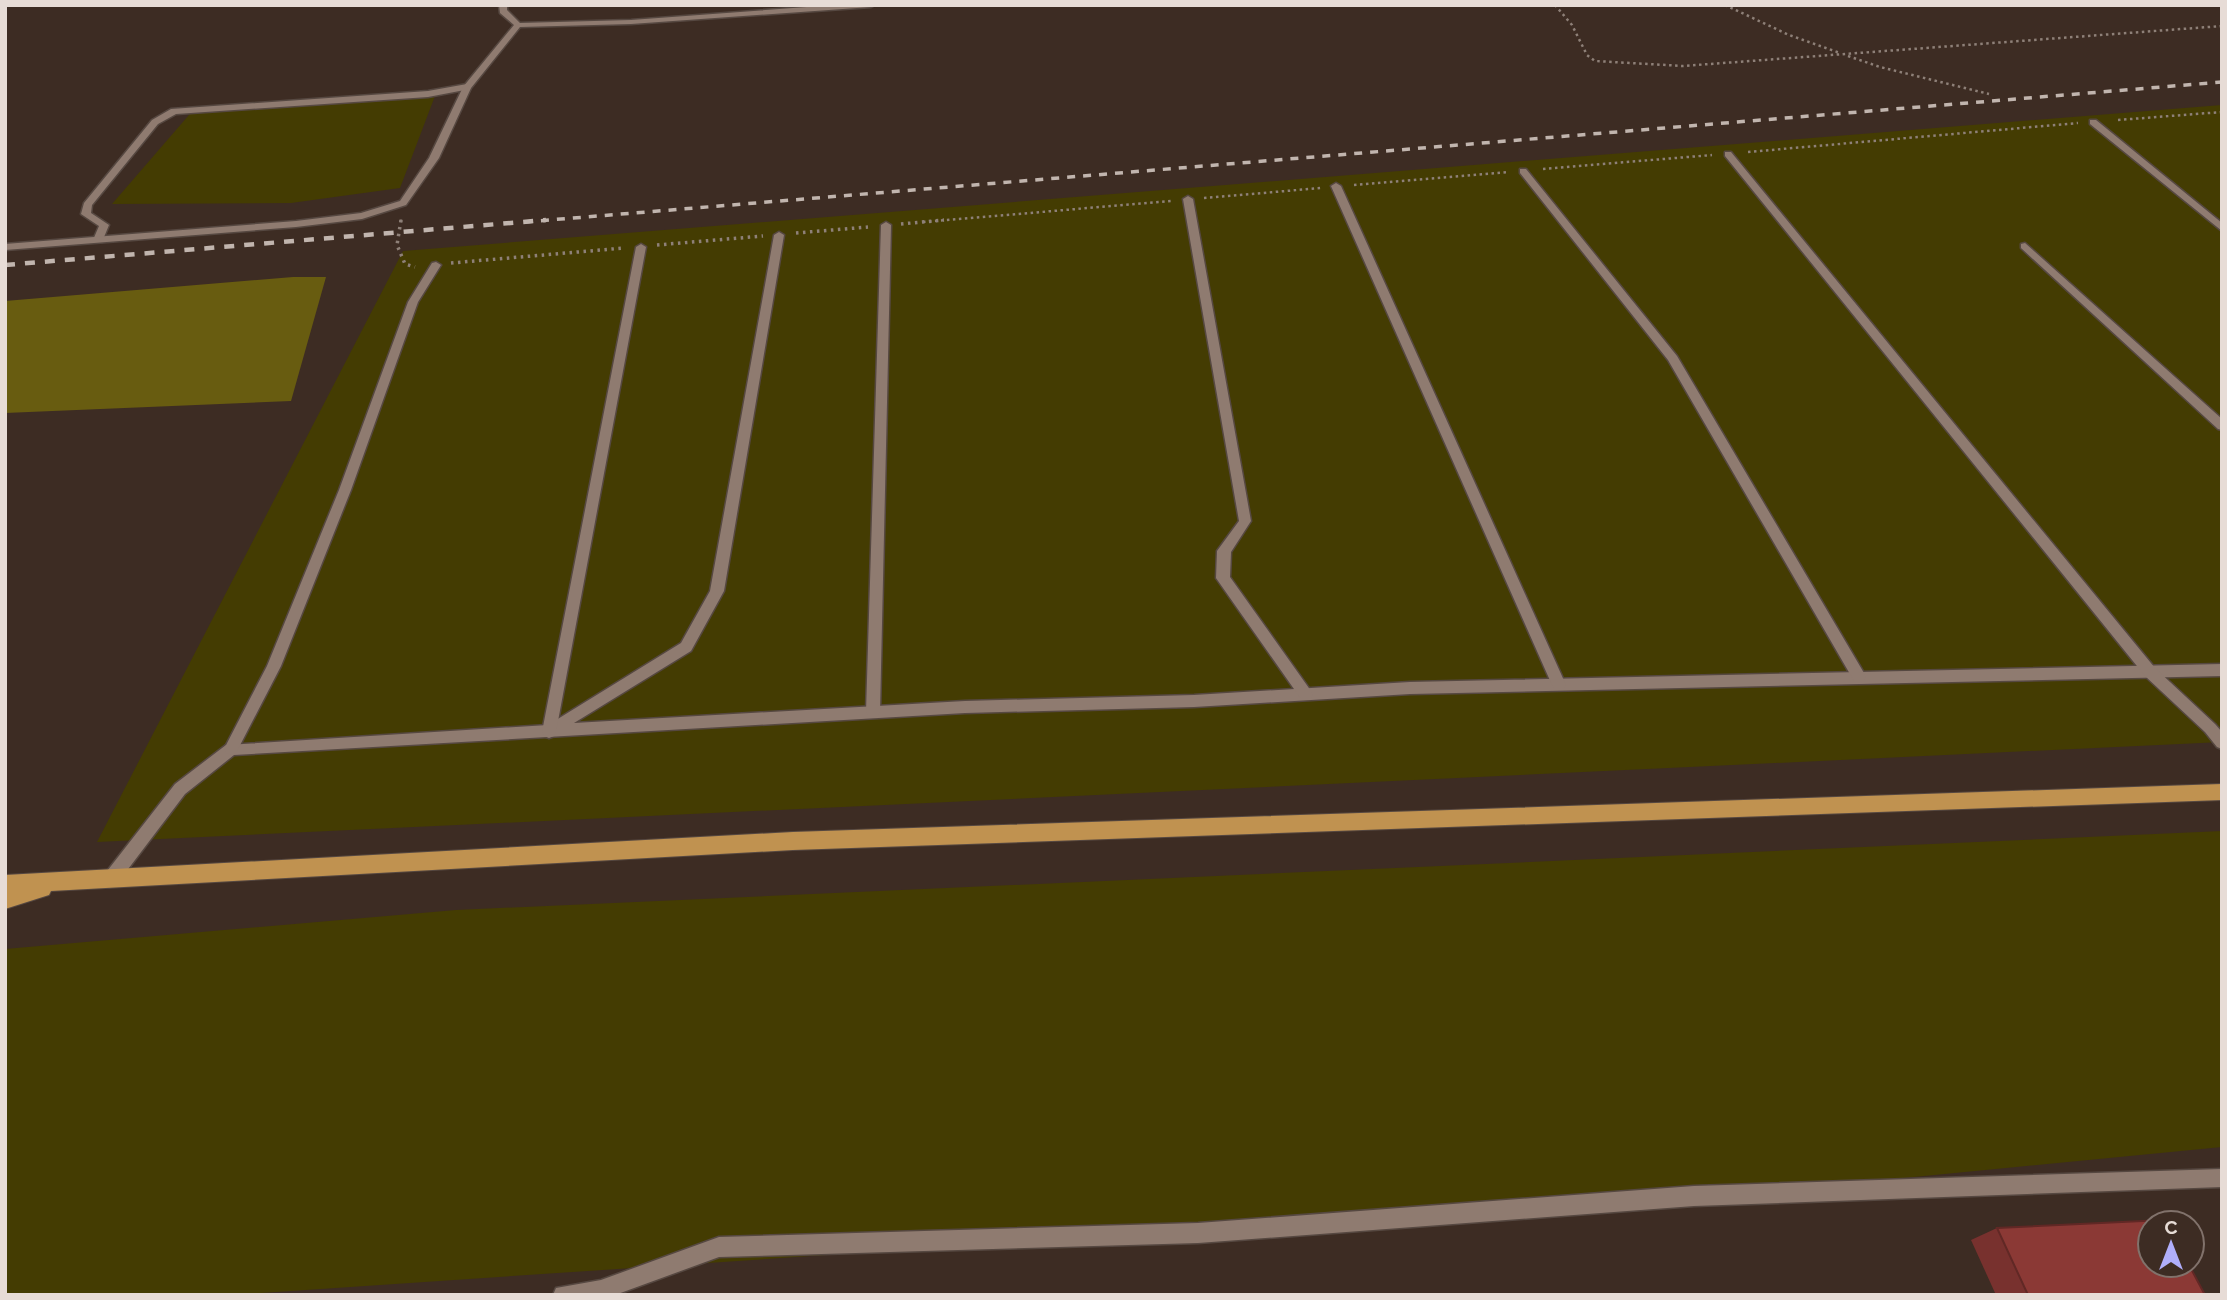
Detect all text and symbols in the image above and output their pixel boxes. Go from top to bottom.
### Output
north arrow [2136,1209,2206,1279]
text: С [2164,1216,2178,1238]

